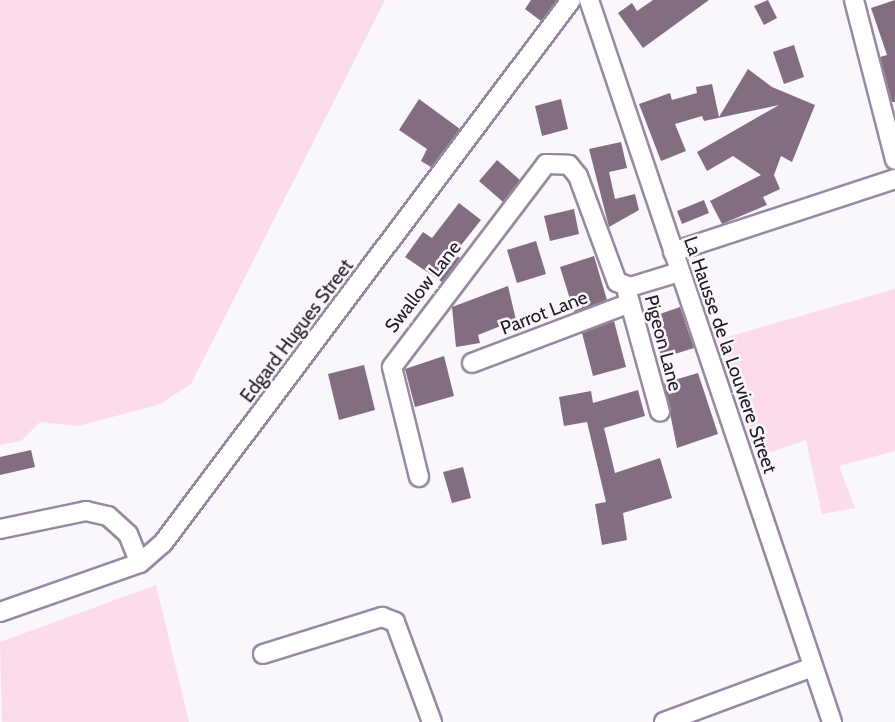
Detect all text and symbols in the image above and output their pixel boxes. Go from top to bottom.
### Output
street label: La Hausse de la Louviere Street [679,234,781,476]
street label: Swallow Lane [380,237,466,337]
street label: Edgard Hugues Street [236,255,358,407]
street label: Parrot Lane [497,286,591,340]
street label: Pigeon Lane [639,293,687,393]

